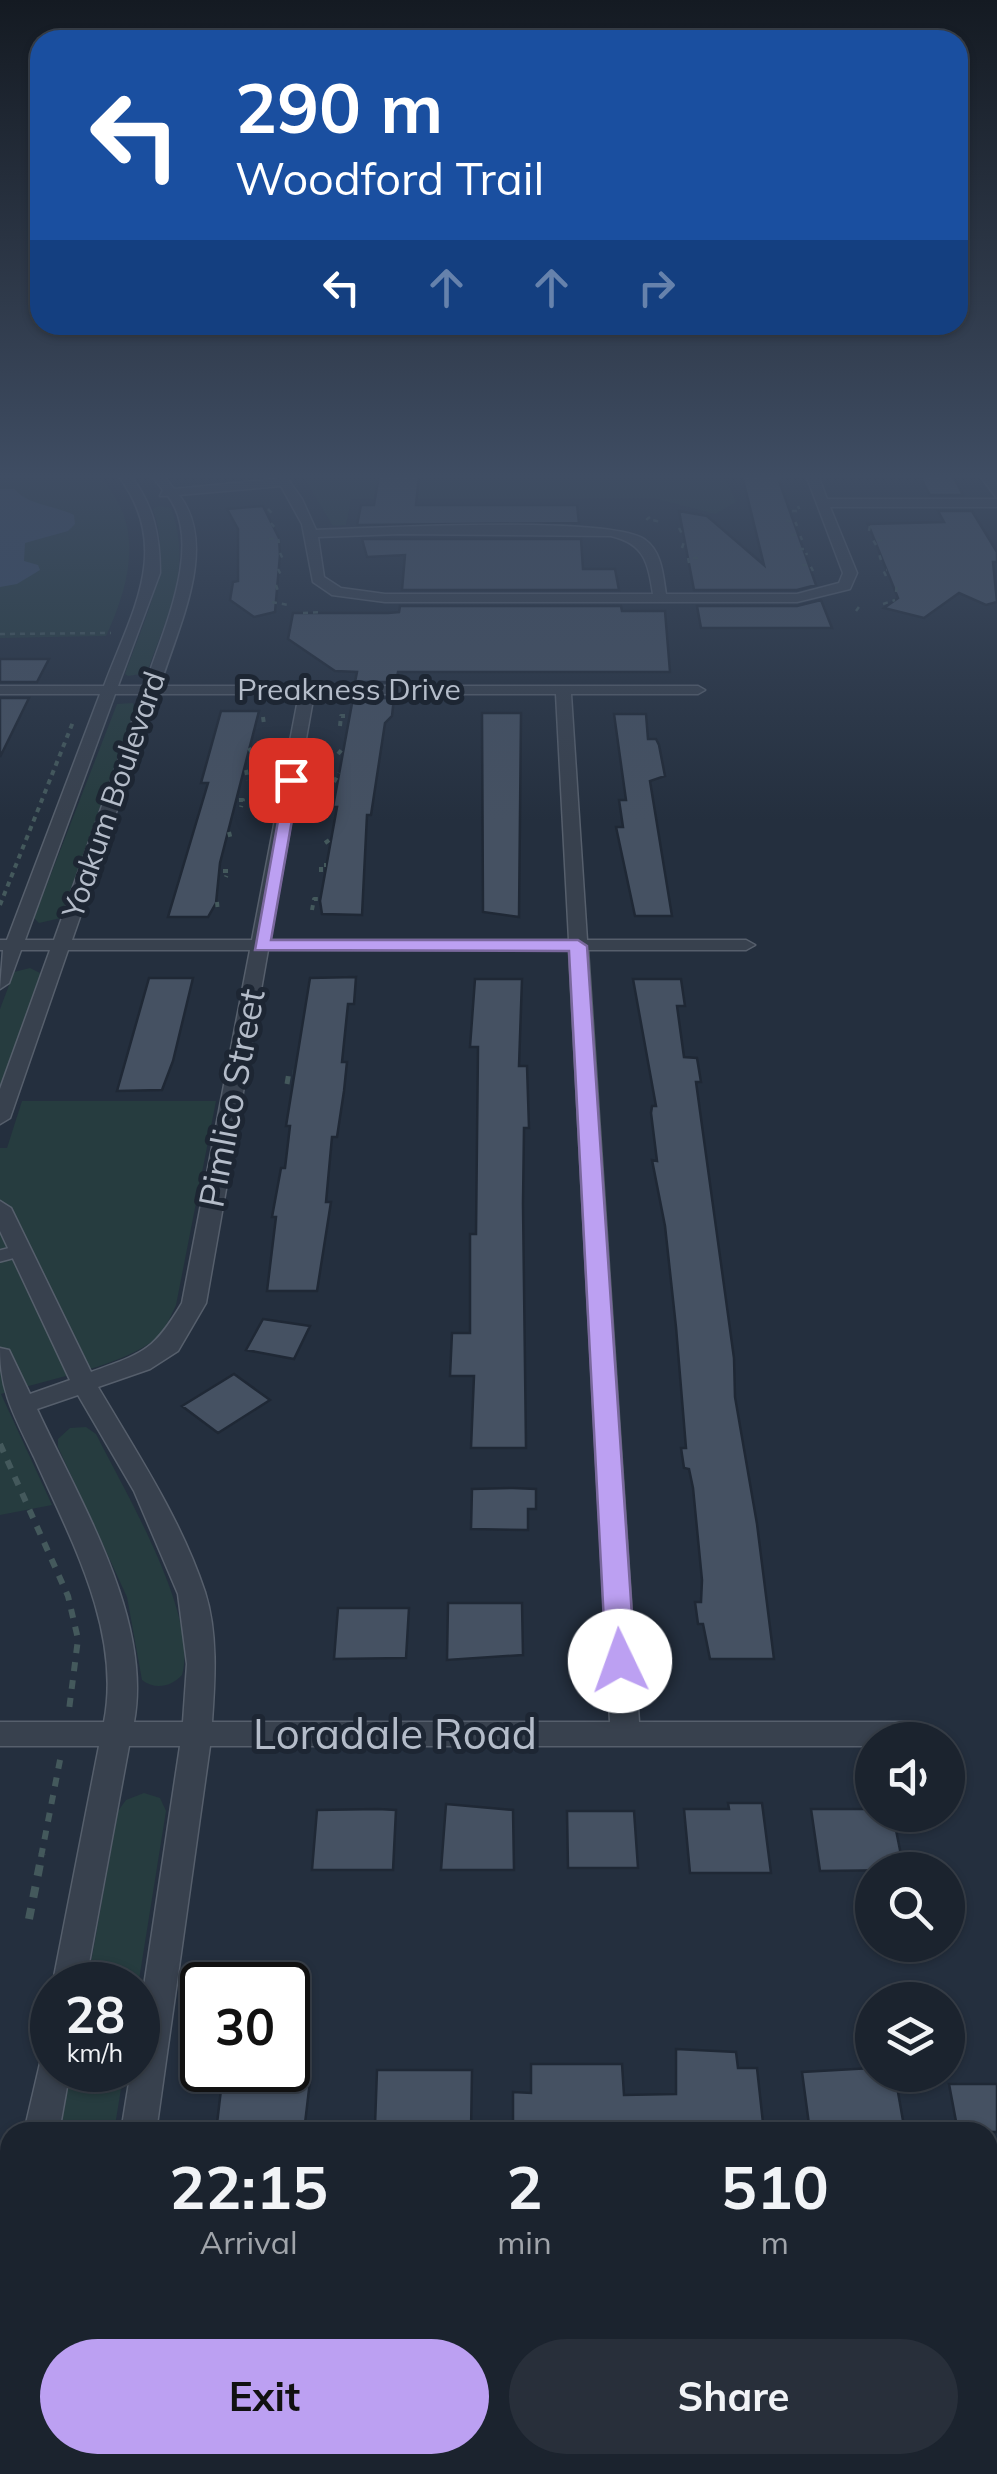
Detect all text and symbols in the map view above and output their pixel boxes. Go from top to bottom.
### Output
text: 290 m [235,63,443,151]
icon: left [70,70,200,200]
text: Woodford Trail [235,150,544,206]
icon: left [314,260,369,315]
icon: ahead [419,260,474,315]
icon: ahead [524,260,579,315]
icon: right [629,260,684,315]
street label: Yoakum Boulevard [53,666,173,924]
street label: Preakness Drive [237,670,461,708]
pin [249,738,334,823]
icon: arrive [264,753,319,808]
street label: Pimlico Street [188,985,274,1211]
position arrow [568,1609,672,1713]
street label: Loradale Road [253,1707,537,1760]
map controls [855,1722,965,2092]
button: sound [855,1722,965,1832]
button: search [855,1852,965,1962]
speed limit sign: 30 [180,1962,310,2092]
button: layers [855,1982,965,2092]
text: 28 [65,1983,125,2046]
text: km/h [67,2037,123,2068]
text: 22:15 [169,2149,328,2224]
text: 2 [506,2149,542,2224]
text: 510 [721,2149,829,2224]
text: Arrival [200,2222,298,2262]
text: min [497,2222,552,2262]
text: m [761,2222,789,2262]
button: Exit [40,2339,489,2454]
button: Share [509,2339,958,2454]

